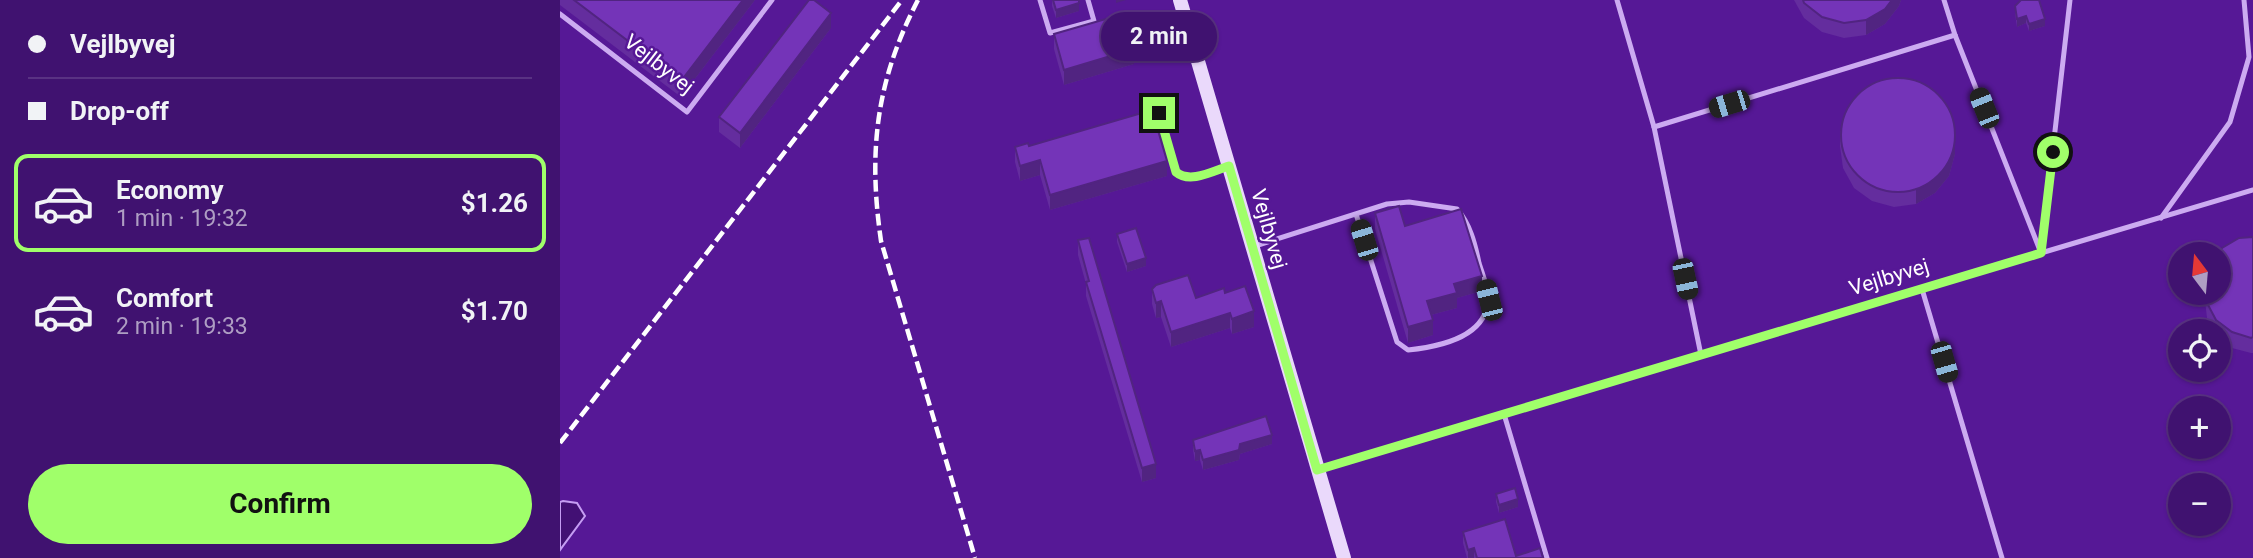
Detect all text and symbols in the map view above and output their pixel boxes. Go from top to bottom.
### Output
callout: 2 min [1101,11,1217,60]
text: 2 min [1130,23,1188,50]
text: Vejlbyvej [70,29,176,59]
street label: Vejlbyvej [619,29,699,99]
car [1967,85,2002,131]
car [1706,88,1753,120]
text: Drop-off [70,96,169,126]
route end [1143,97,1175,129]
route start [2037,136,2069,168]
icon: car [32,172,95,235]
text: Economy [116,175,223,205]
street label: Vejlbyvej [1246,186,1292,272]
text: $1.26 [461,188,528,218]
text: 1 min · 19:32 [116,205,248,232]
car [1348,217,1381,263]
north arrow [2168,242,2231,304]
map controls [2168,242,2231,536]
street label: Vejlbyvej [1846,254,1932,300]
car [1671,256,1700,302]
car [1474,277,1505,323]
icon: car [32,280,95,343]
text: Comfort [116,283,213,313]
text: $1.70 [461,296,528,326]
text: 2 min · 19:33 [116,313,248,340]
button: locate [2168,319,2231,382]
car [1929,339,1960,385]
button: + [2168,396,2231,459]
button: Confirm [28,464,532,544]
button: − [2168,473,2231,536]

